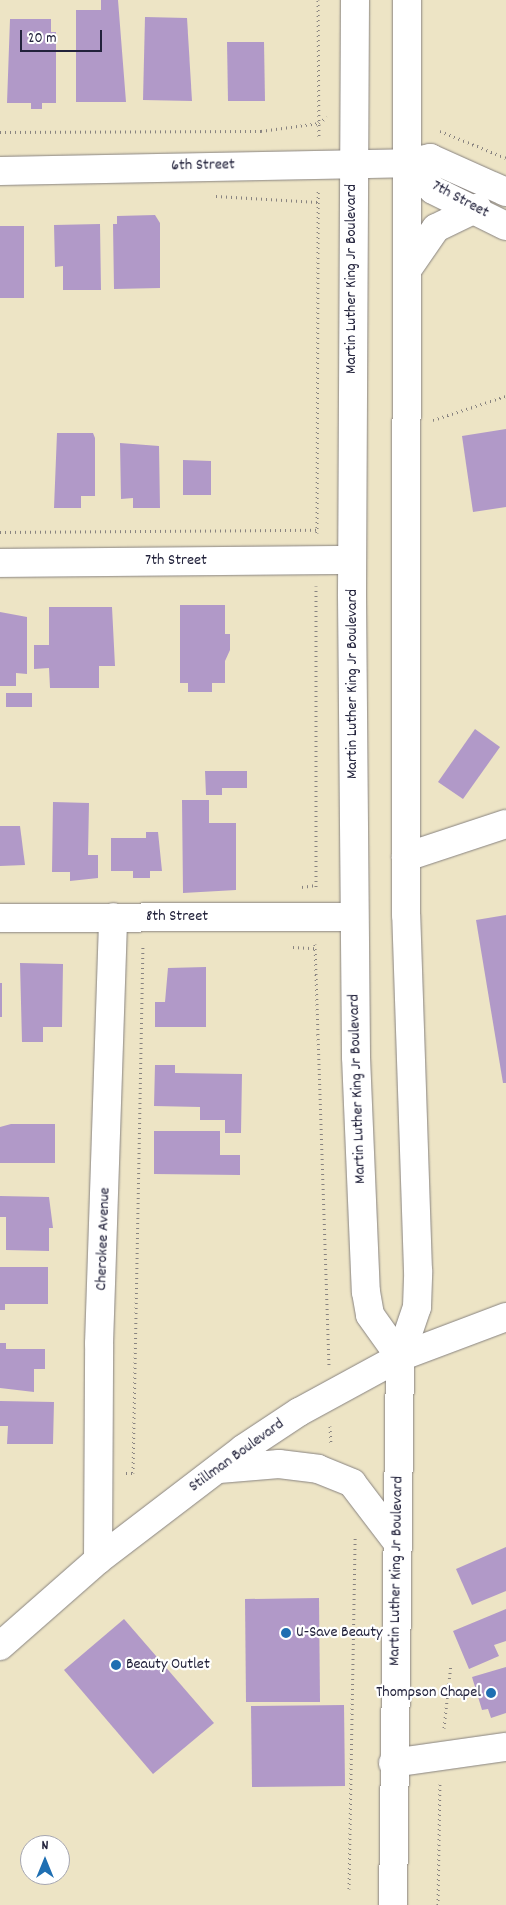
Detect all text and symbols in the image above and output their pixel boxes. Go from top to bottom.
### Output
scale bar [22,20,105,52]
text: 20 m [28,28,56,50]
street label: 6th Street [171,156,235,176]
street label: 7th Street [428,177,492,223]
street label: Martin Luther King Jr Boulevard [342,184,362,374]
street label: 7th Street [145,551,207,571]
street label: Martin Luther King Jr Boulevard [343,589,363,779]
street label: 8th Street [146,907,208,927]
street label: Martin Luther King Jr Boulevard [345,994,371,1184]
street label: Cherokee Avenue [93,1187,115,1291]
street label: Stillman Boulevard [186,1415,288,1497]
street label: Martin Luther King Jr Boulevard [386,1476,408,1666]
place label: U-Save Beauty [296,1623,383,1643]
marker: U-Save Beauty [280,1627,292,1639]
place label: Beauty Outlet [126,1655,210,1675]
marker: Beauty Outlet [110,1659,122,1671]
place label: Thompson Chapel [376,1683,481,1703]
marker: Thompson Chapel [485,1687,497,1699]
north arrow [20,1835,70,1885]
text: N [42,1836,48,1856]

